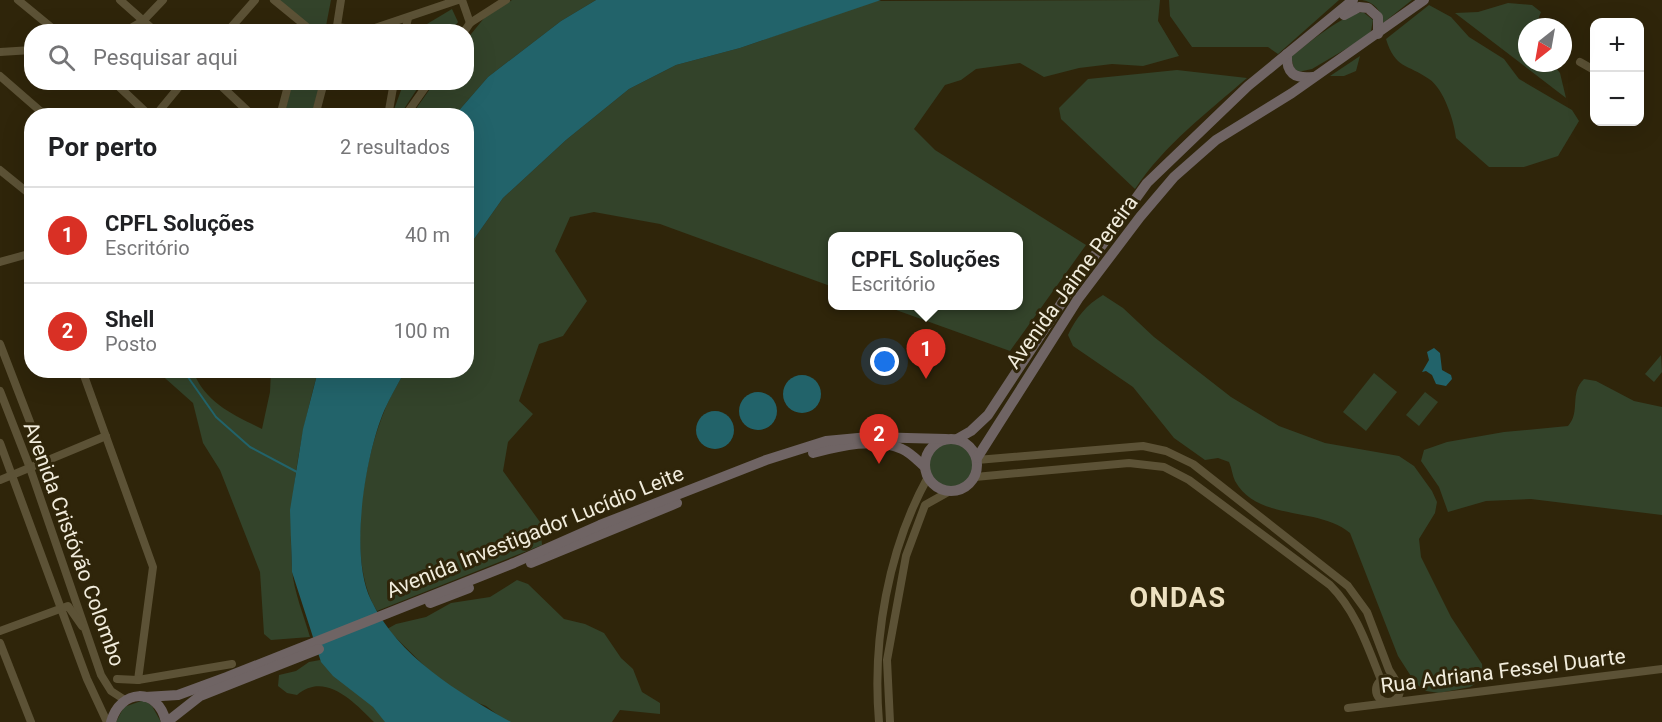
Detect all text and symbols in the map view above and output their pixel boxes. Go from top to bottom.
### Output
north arrow [1518,18,1572,72]
map controls [1590,18,1644,126]
button: + [1590,18,1644,72]
search box [24,24,474,90]
icon: search [45,41,78,74]
text: Pesquisar aqui [93,45,238,70]
button: − [1590,72,1644,126]
text: Por perto [48,132,157,162]
text: 2 resultados [340,135,450,159]
street label: Avenida Jaime Pereira [1001,191,1143,373]
text: CPFL Soluções [105,211,254,236]
text: 1 [62,223,73,247]
text: 40 m [405,223,450,247]
popup [828,232,1023,310]
text: Escritório [105,236,190,260]
text: CPFL Soluções [851,247,1000,272]
text: Escritório [851,272,936,296]
text: Shell [105,307,154,332]
text: 2 [62,319,73,343]
text: 100 m [394,319,450,343]
pin: 1 [906,330,946,379]
text: Posto [105,332,157,356]
your location [870,347,899,376]
pin: 2 [860,414,898,464]
street label: Avenida Cristóvão Colombo [19,419,129,669]
street label: Avenida Investigador Lucídio Leite [383,461,687,603]
district label: ONDAS [1129,582,1227,614]
street label: Rua Adriana Fessel Duarte [1379,644,1627,698]

